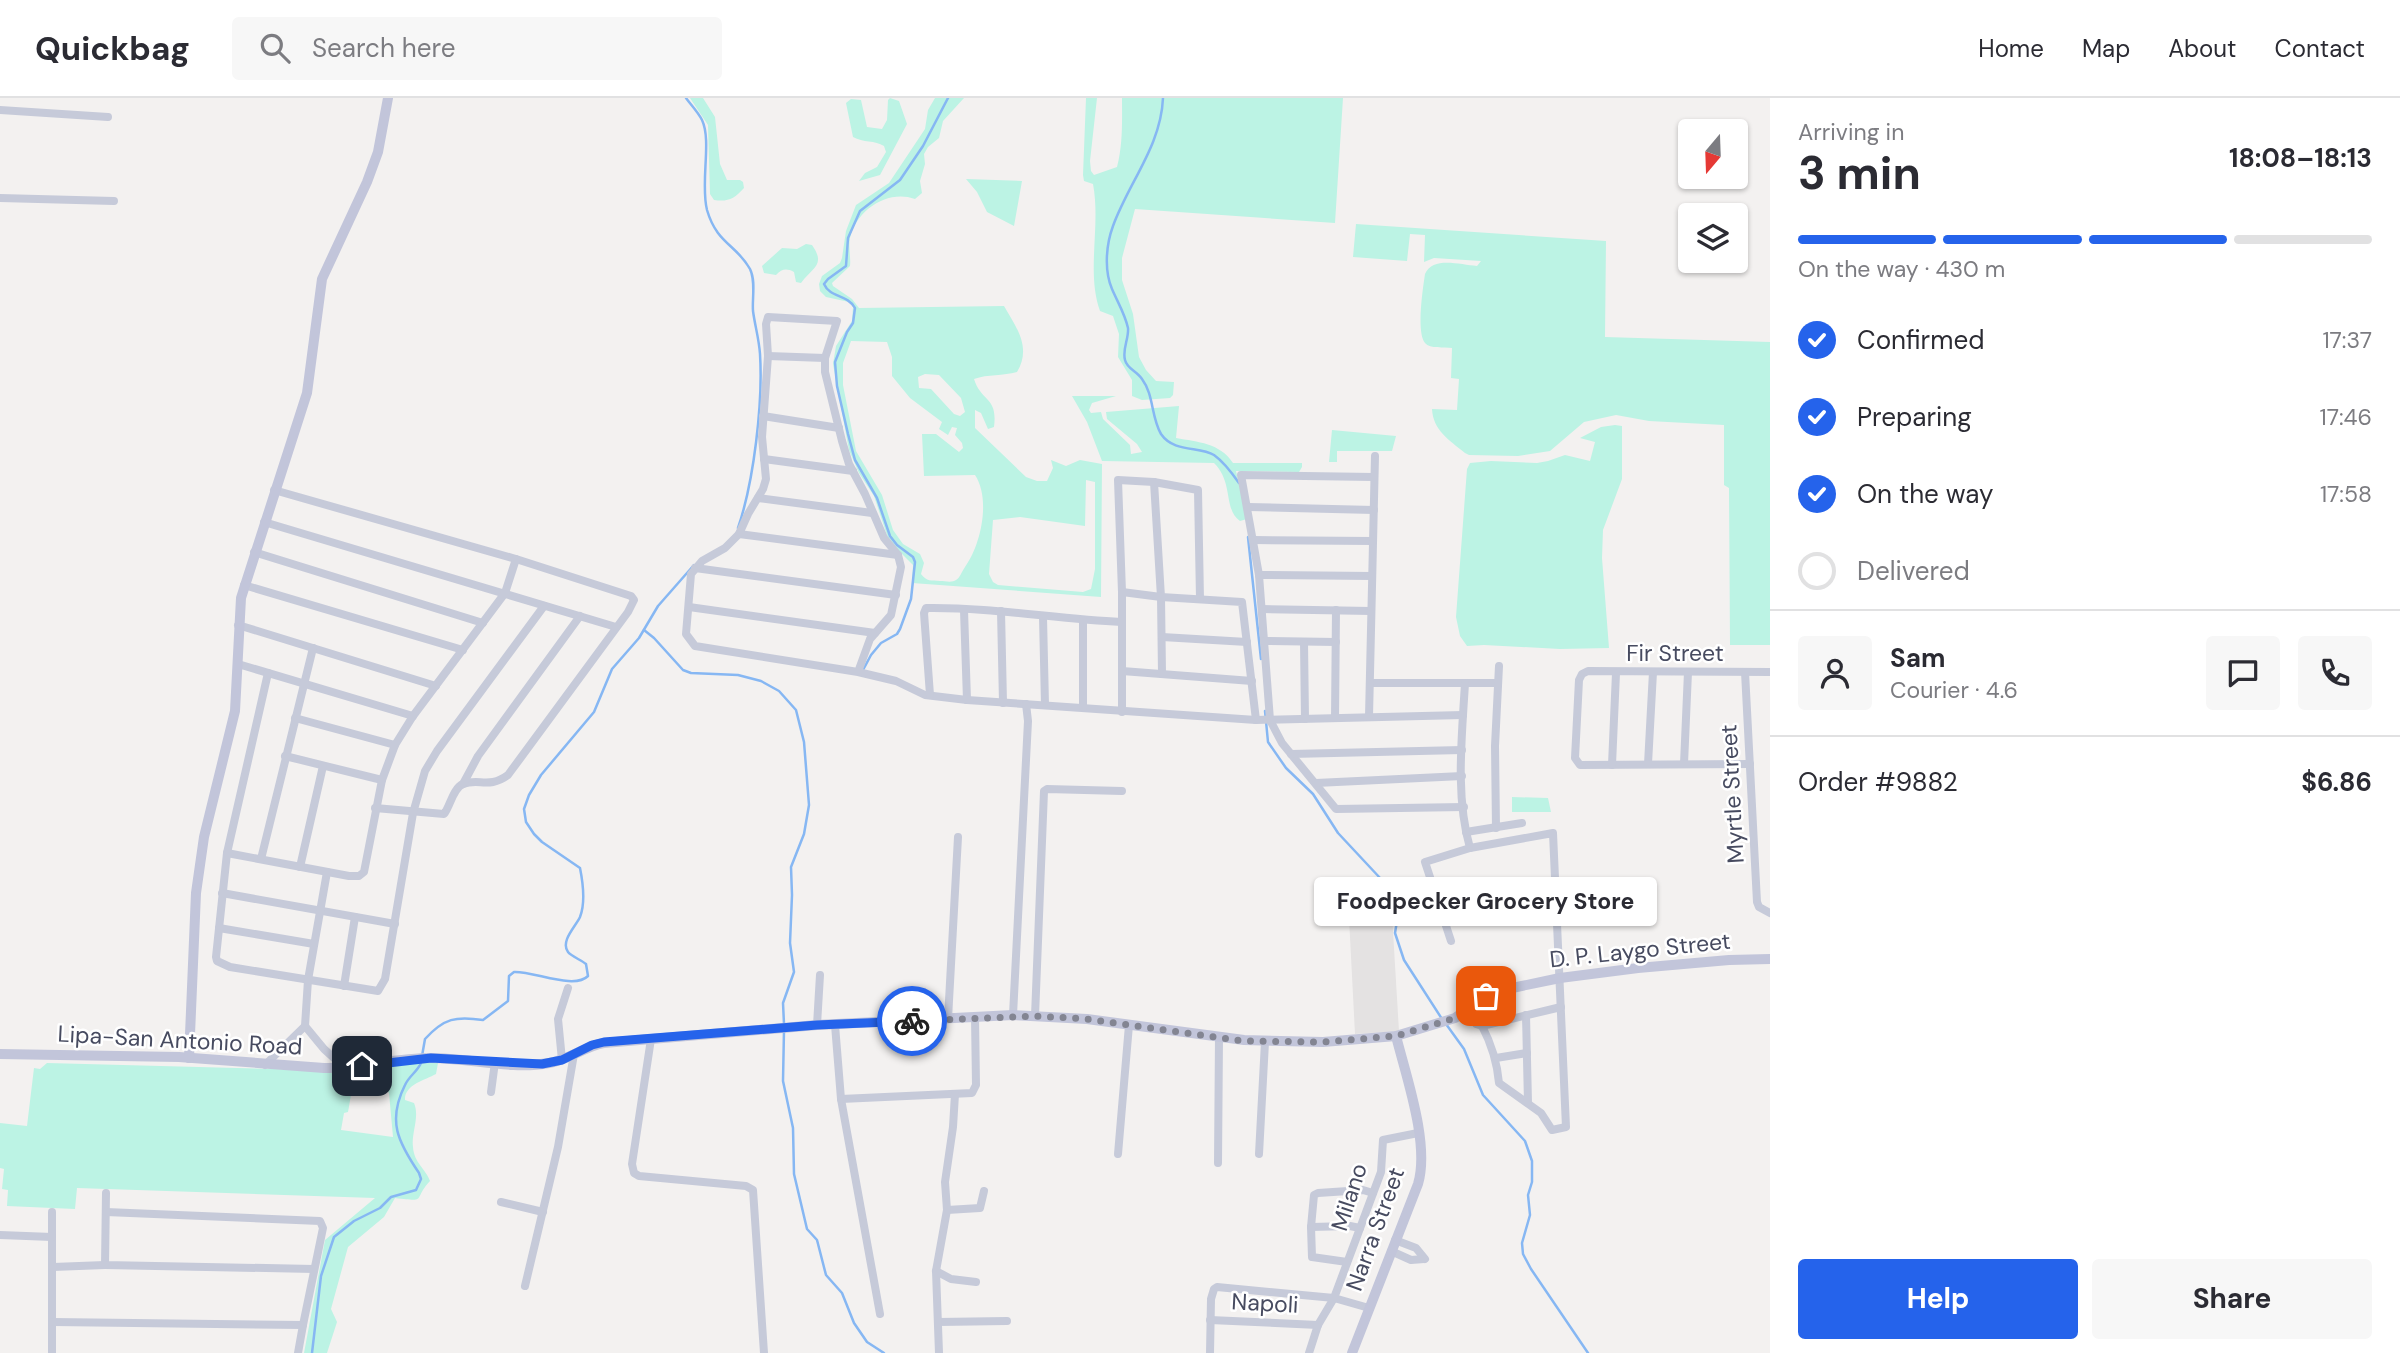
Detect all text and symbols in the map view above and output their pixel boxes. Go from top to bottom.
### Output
search box [232,17,722,80]
text: Quickbag [35,27,190,70]
icon: search [256,29,294,67]
text: Search here [312,31,455,65]
text: Home [1978,33,2044,64]
text: Map [2082,33,2130,64]
text: About [2168,33,2237,64]
text: Contact [2275,33,2365,64]
text: Arriving in [1798,117,1904,147]
north arrow [1678,119,1748,189]
map controls [1678,119,1748,273]
text: 18:08–18:13 [2229,141,2372,175]
text: 3 min [1798,143,1921,203]
button: layers [1678,203,1748,273]
text: On the way · 430 m [1798,254,2005,284]
icon: check [1798,321,1836,359]
text: Confirmed [1857,323,1984,357]
text: 17:37 [2322,325,2372,355]
icon: check [1798,398,1836,436]
text: Preparing [1857,400,1972,434]
text: 17:46 [2319,402,2372,432]
icon: check [1798,475,1836,513]
text: On the way [1857,477,1993,511]
text: 17:58 [2320,479,2372,509]
text: Delivered [1857,554,1970,588]
button: person [1798,636,1872,710]
button: chat [2206,636,2280,710]
button: phone [2298,636,2372,710]
street label: Fir Street [1626,638,1724,668]
text: Sam [1890,641,1945,675]
text: Courier · 4.6 [1890,675,2018,705]
street label: Myrtle Street [1713,724,1751,864]
text: Order #9882 [1798,765,1958,799]
text: $6.86 [2301,765,2372,799]
callout: Foodpecker Grocery Store [1314,877,1658,926]
text: Foodpecker Grocery Store [1337,886,1634,916]
street label: D. P. Laygo Street [1548,926,1732,974]
pin [1456,966,1516,1026]
icon: bag [1467,977,1505,1015]
courier [877,986,947,1056]
icon: bike [893,1002,931,1040]
street label: Lipa-San Antonio Road [57,1019,303,1061]
pin [332,1036,392,1096]
icon: home [343,1047,381,1085]
street label: Milano [1324,1159,1374,1235]
street label: Narra Street [1339,1163,1411,1295]
button: Help [1798,1259,2078,1339]
button: Share [2092,1259,2372,1339]
street label: Napoli [1231,1286,1299,1320]

